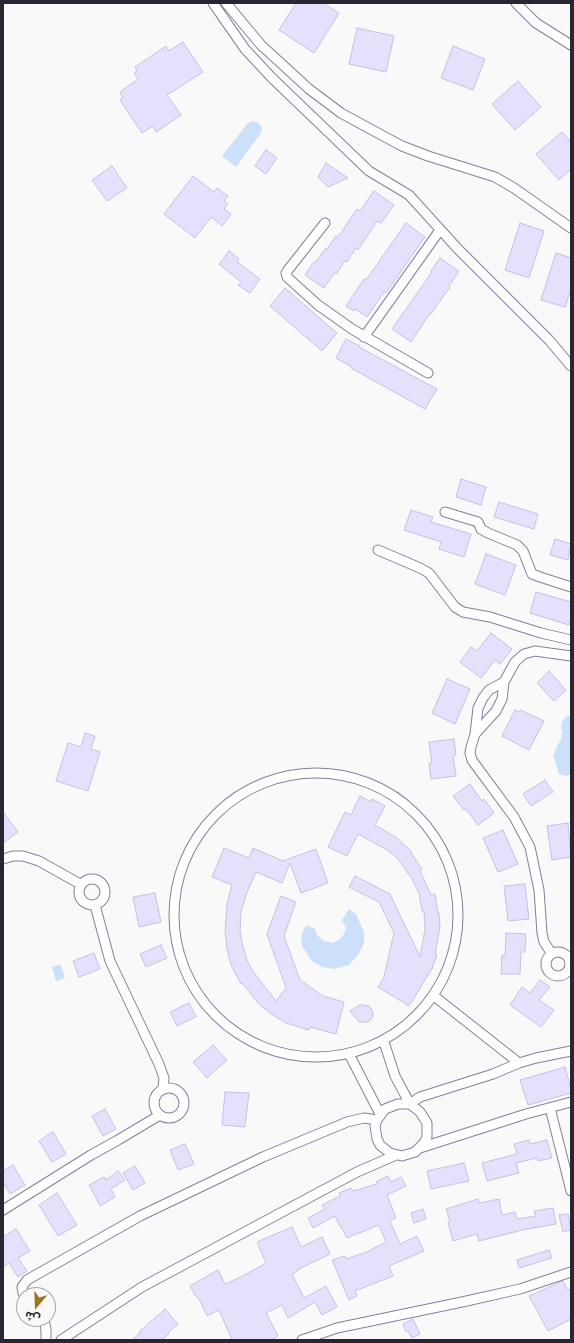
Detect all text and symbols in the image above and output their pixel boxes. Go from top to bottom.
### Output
north arrow [16,1287,56,1327]
text: ش [23,1309,42,1326]

